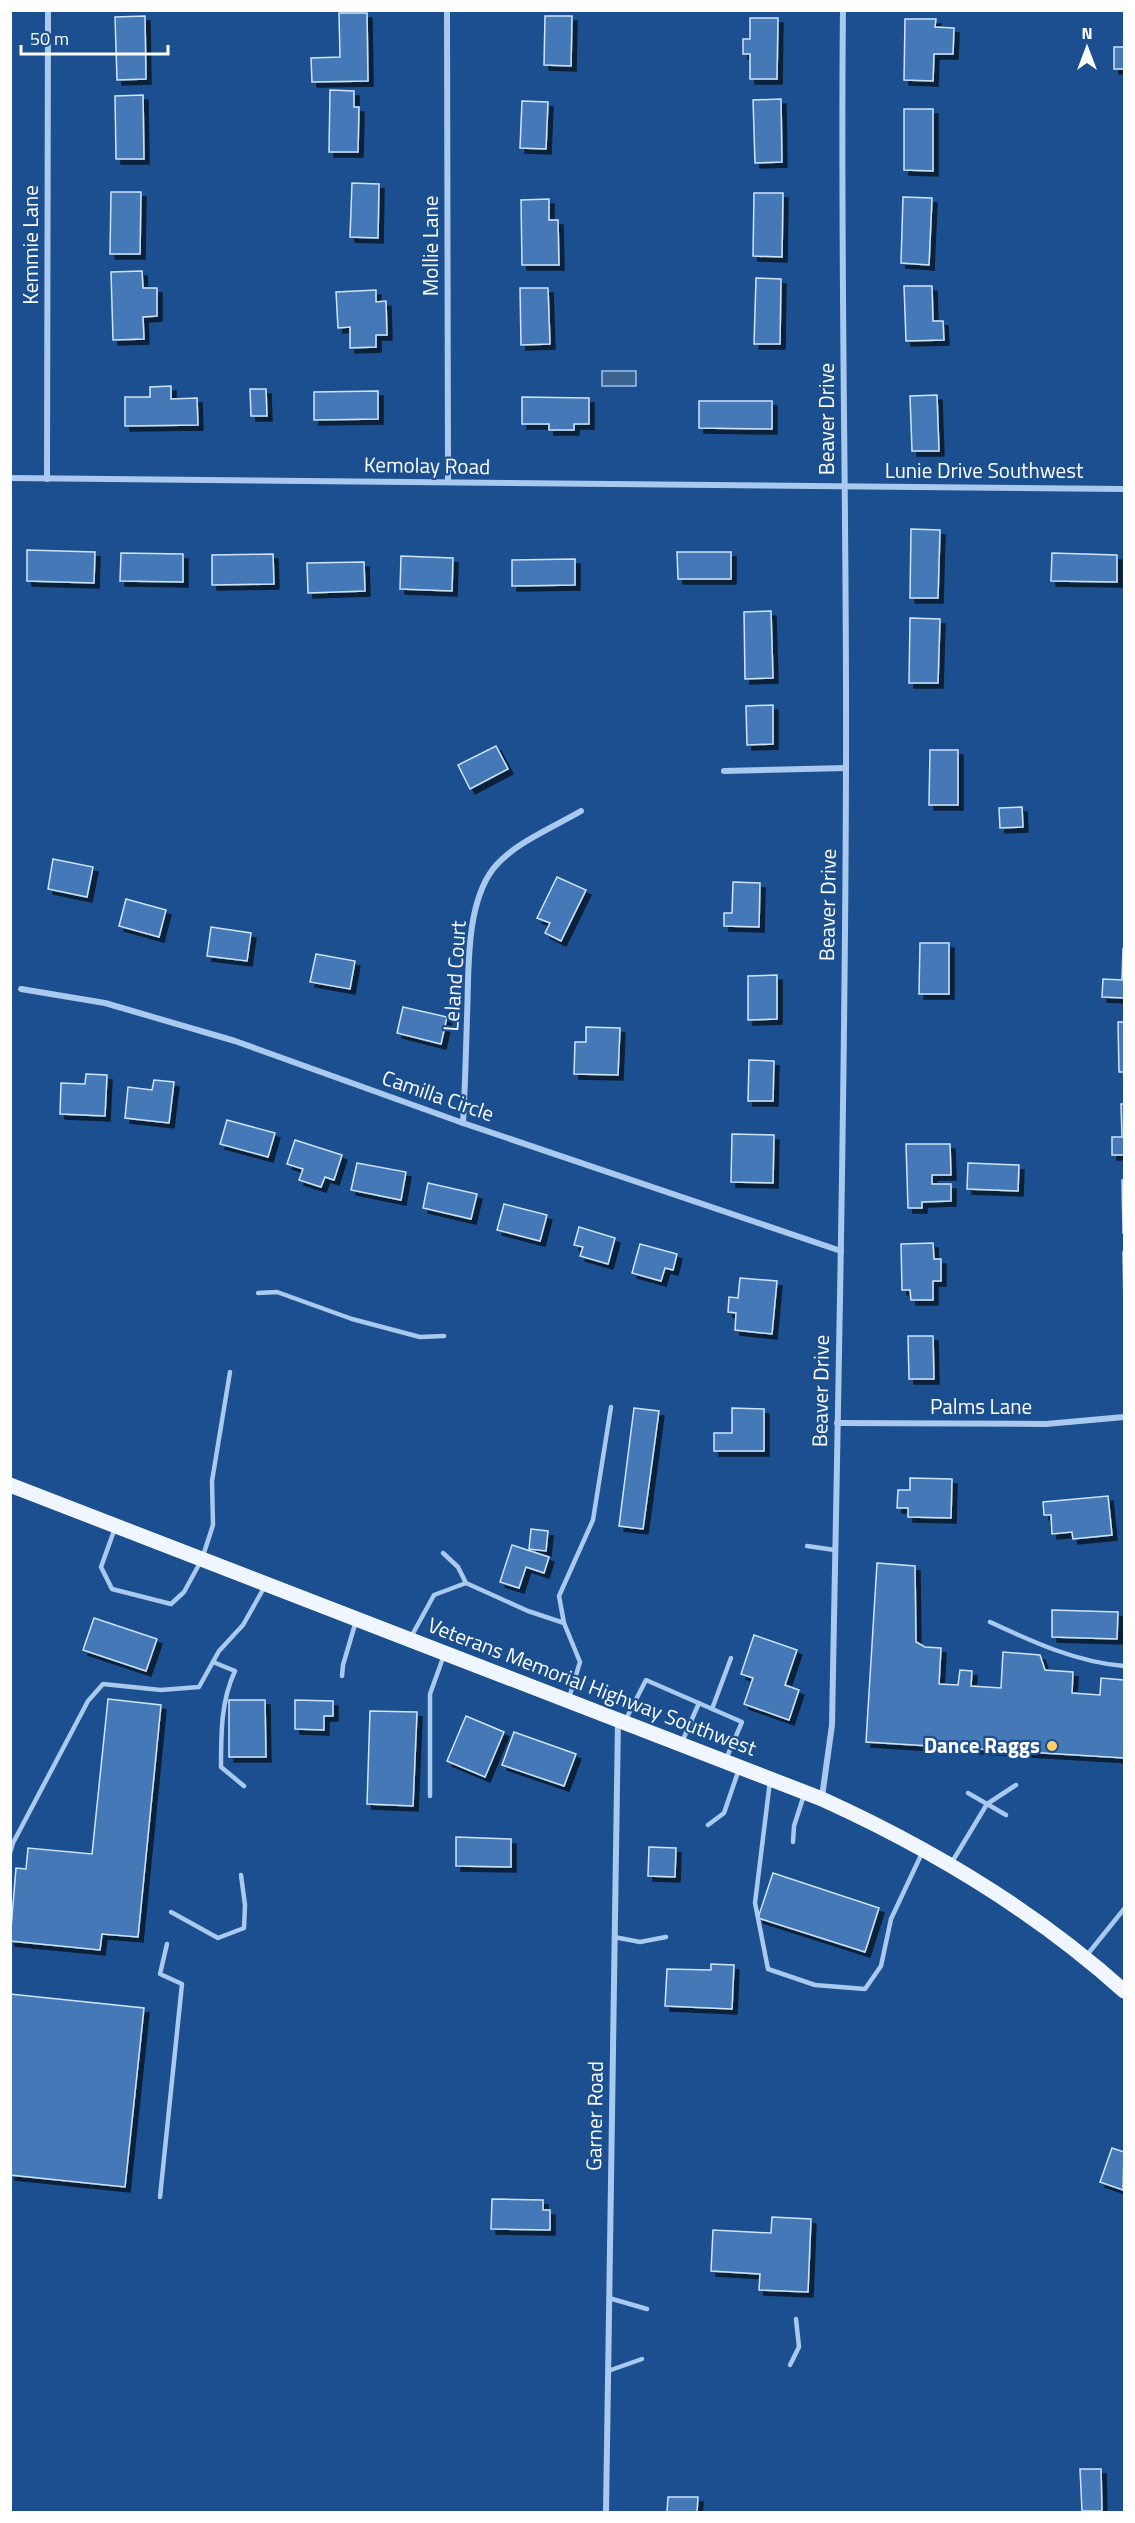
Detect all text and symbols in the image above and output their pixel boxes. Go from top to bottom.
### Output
scale bar [21,18,168,56]
north arrow [1057,18,1117,78]
text: N [1081,21,1093,45]
text: 50 m [30,25,69,52]
street label: Kemmie Lane [14,185,46,305]
street label: Mollie Lane [414,196,446,296]
street label: Beaver Drive [810,363,842,475]
street label: Kemolay Road [364,448,490,482]
street label: Lunie Drive Southwest [885,454,1084,486]
street label: Beaver Drive [810,849,844,961]
street label: Leland Court [434,919,474,1032]
street label: Camilla Circle [378,1061,499,1129]
street label: Beaver Drive [803,1335,837,1447]
street label: Palms Lane [930,1390,1032,1422]
street label: Veterans Memorial Highway Southwest [423,1608,762,1764]
place label: Dance Raggs [924,1729,1040,1761]
marker: Dance Raggs [1045,1739,1059,1753]
street label: Garner Road [577,2061,611,2171]

